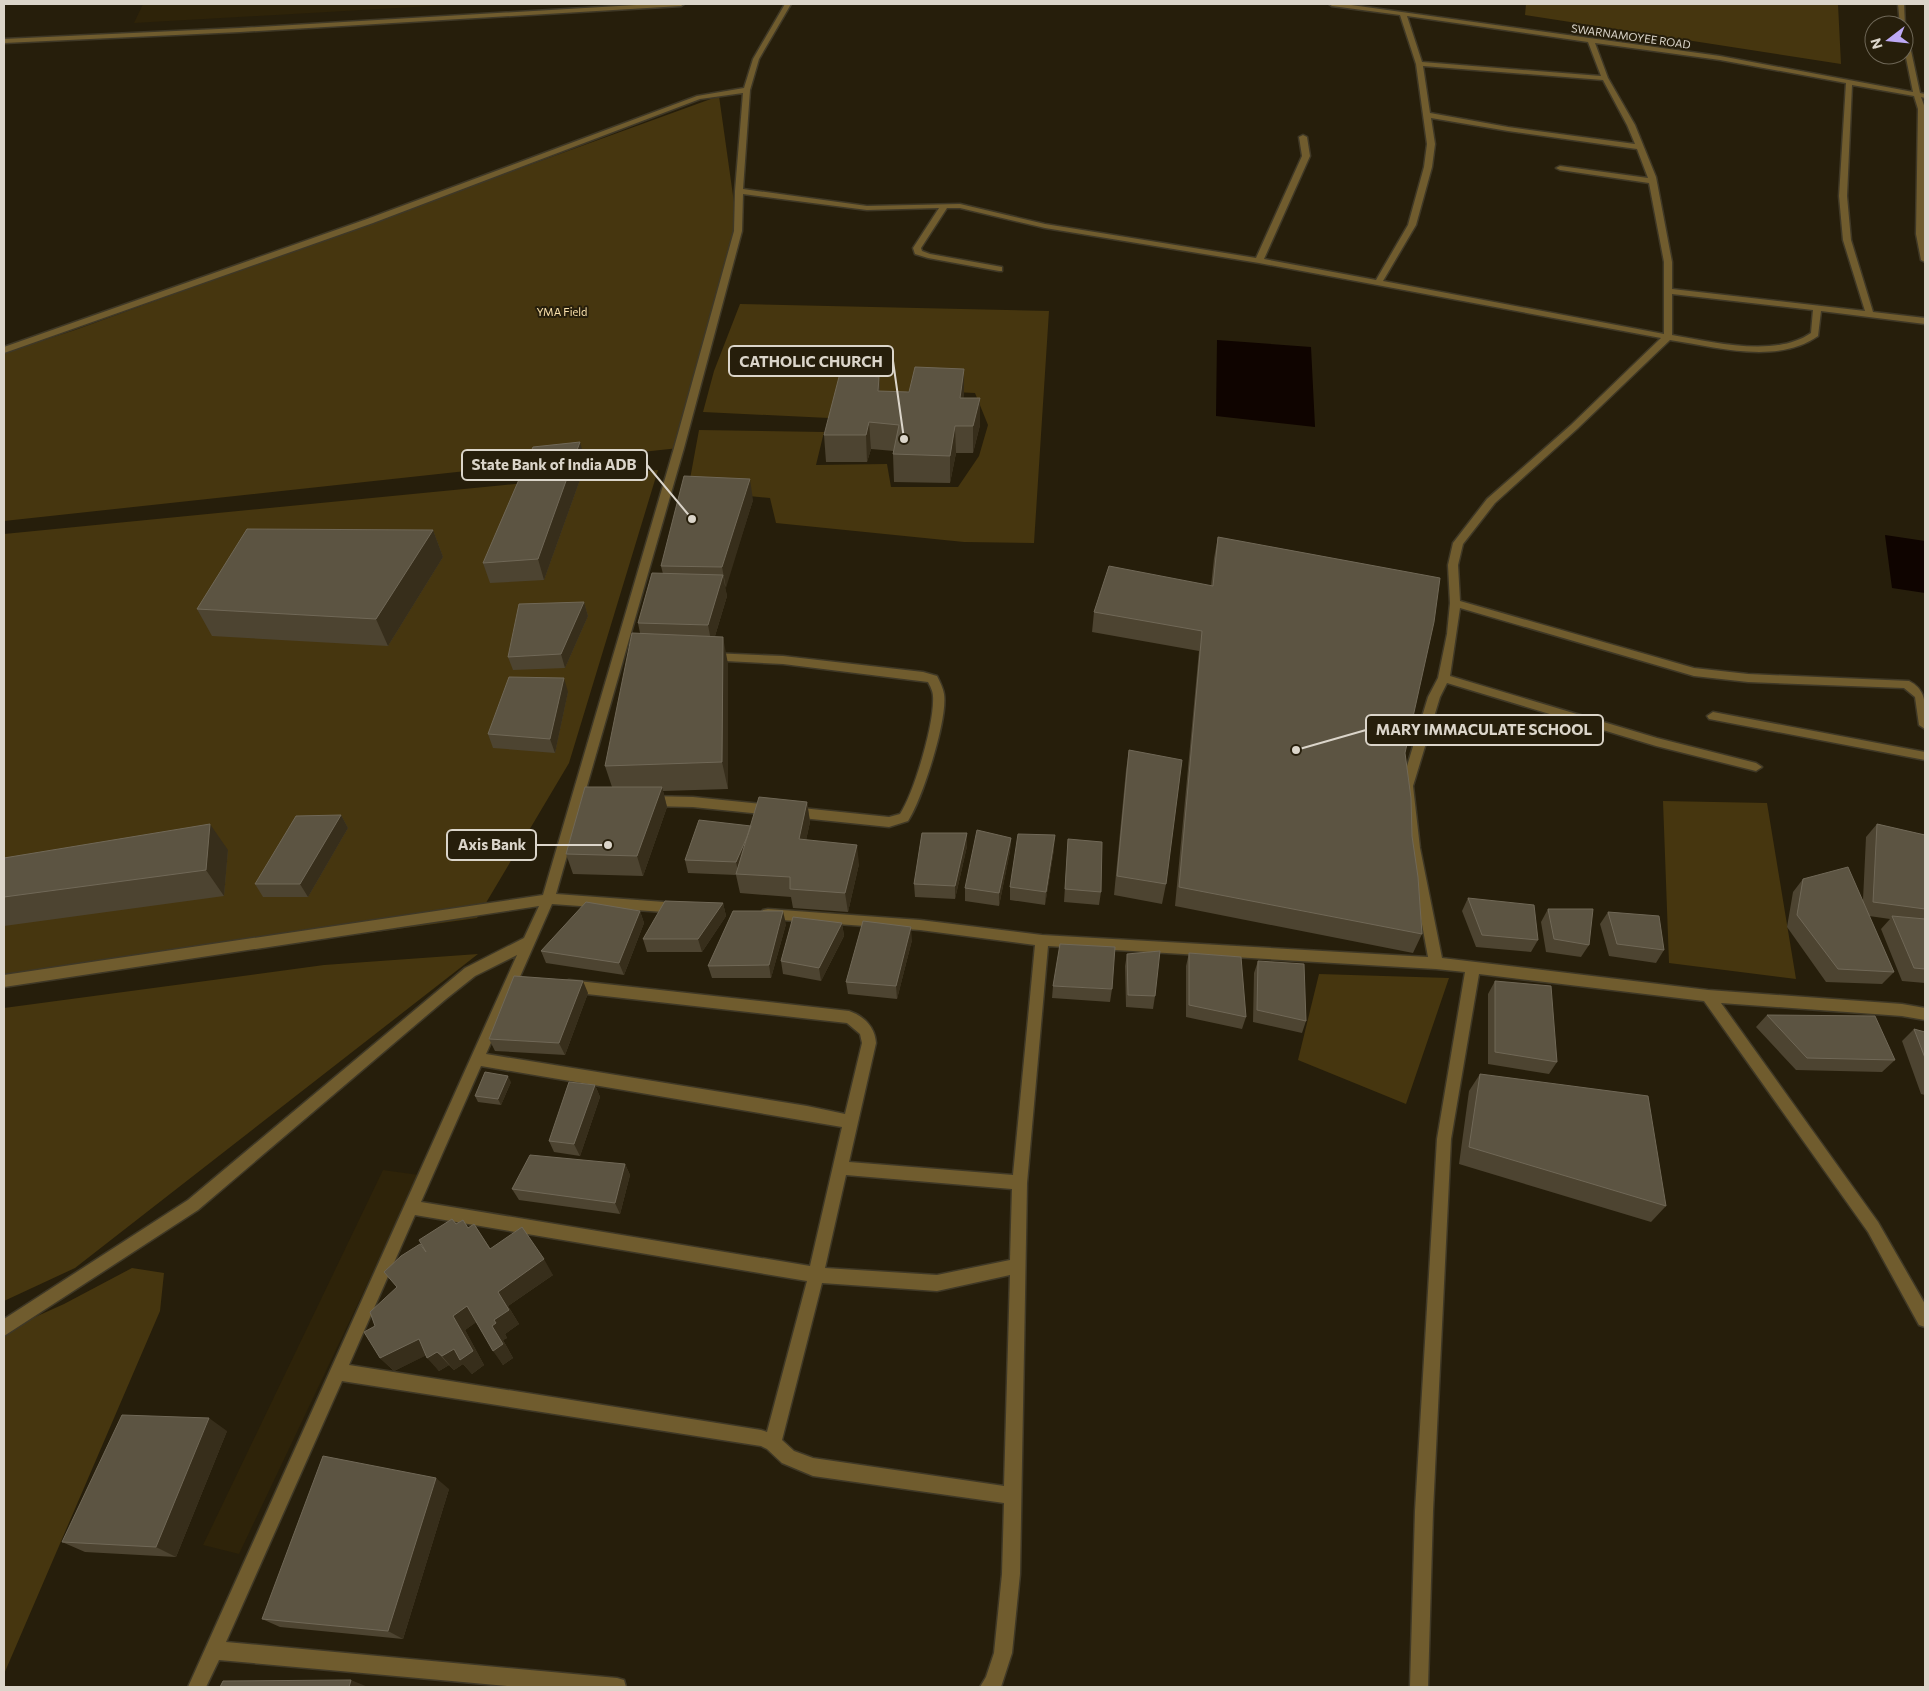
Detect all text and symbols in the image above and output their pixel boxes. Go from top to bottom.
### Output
north arrow [1864,15,1914,65]
street label: SWARNAMOYEE ROAD [1571,21,1691,51]
text: N [1866,36,1886,51]
park label: YMA Field [537,305,587,318]
callout: CATHOLIC CHURCH [729,346,893,376]
text: CATHOLIC CHURCH [739,352,883,370]
callout: State Bank of India ADB [462,450,647,480]
text: State Bank of India ADB [472,455,637,473]
callout: MARY IMMACULATE SCHOOL [1366,715,1603,745]
text: MARY IMMACULATE SCHOOL [1376,720,1593,738]
callout: Axis Bank [447,830,536,860]
text: Axis Bank [458,835,527,853]

